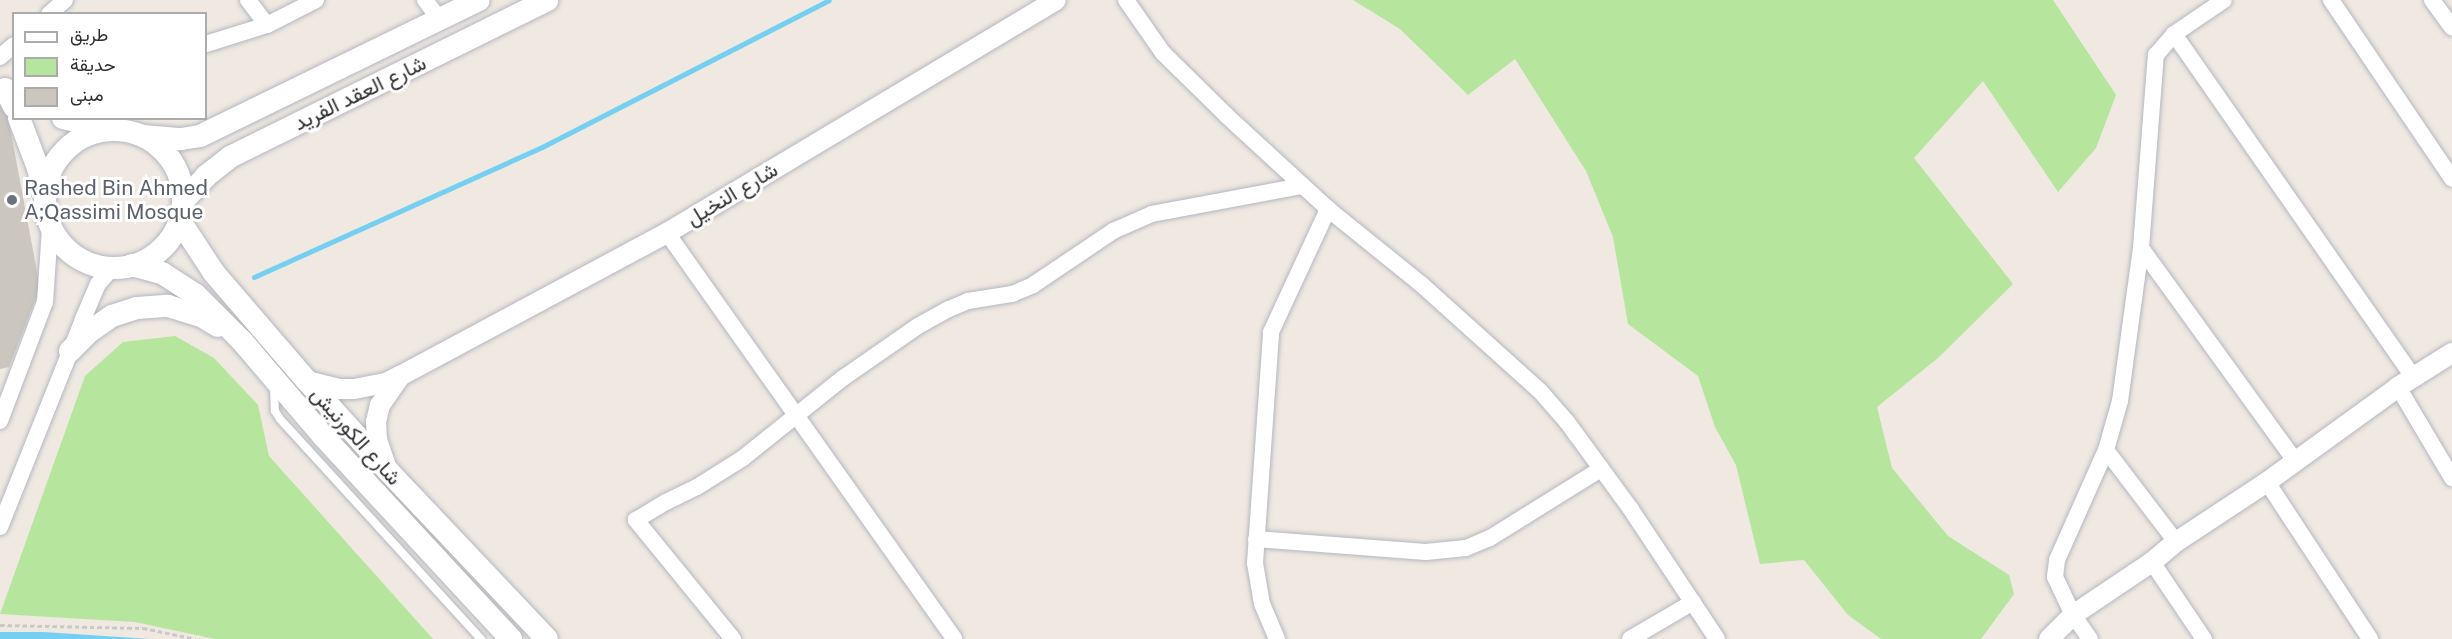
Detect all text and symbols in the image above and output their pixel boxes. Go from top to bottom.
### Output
legend [12,12,207,120]
text: طريق [70,24,108,45]
street label: شارع العقد الفريد [290,50,430,136]
text: حديقة [70,54,116,75]
text: مبنى [70,84,104,105]
street label: شارع النخيل [682,157,782,231]
place label: Rashed Bin Ahmed A;Qassimi Mosque [24,175,208,225]
marker: Rashed Bin Ahmed A;Qassimi Mosque [5,193,19,207]
street label: شارع الكورنيش [305,382,407,490]

